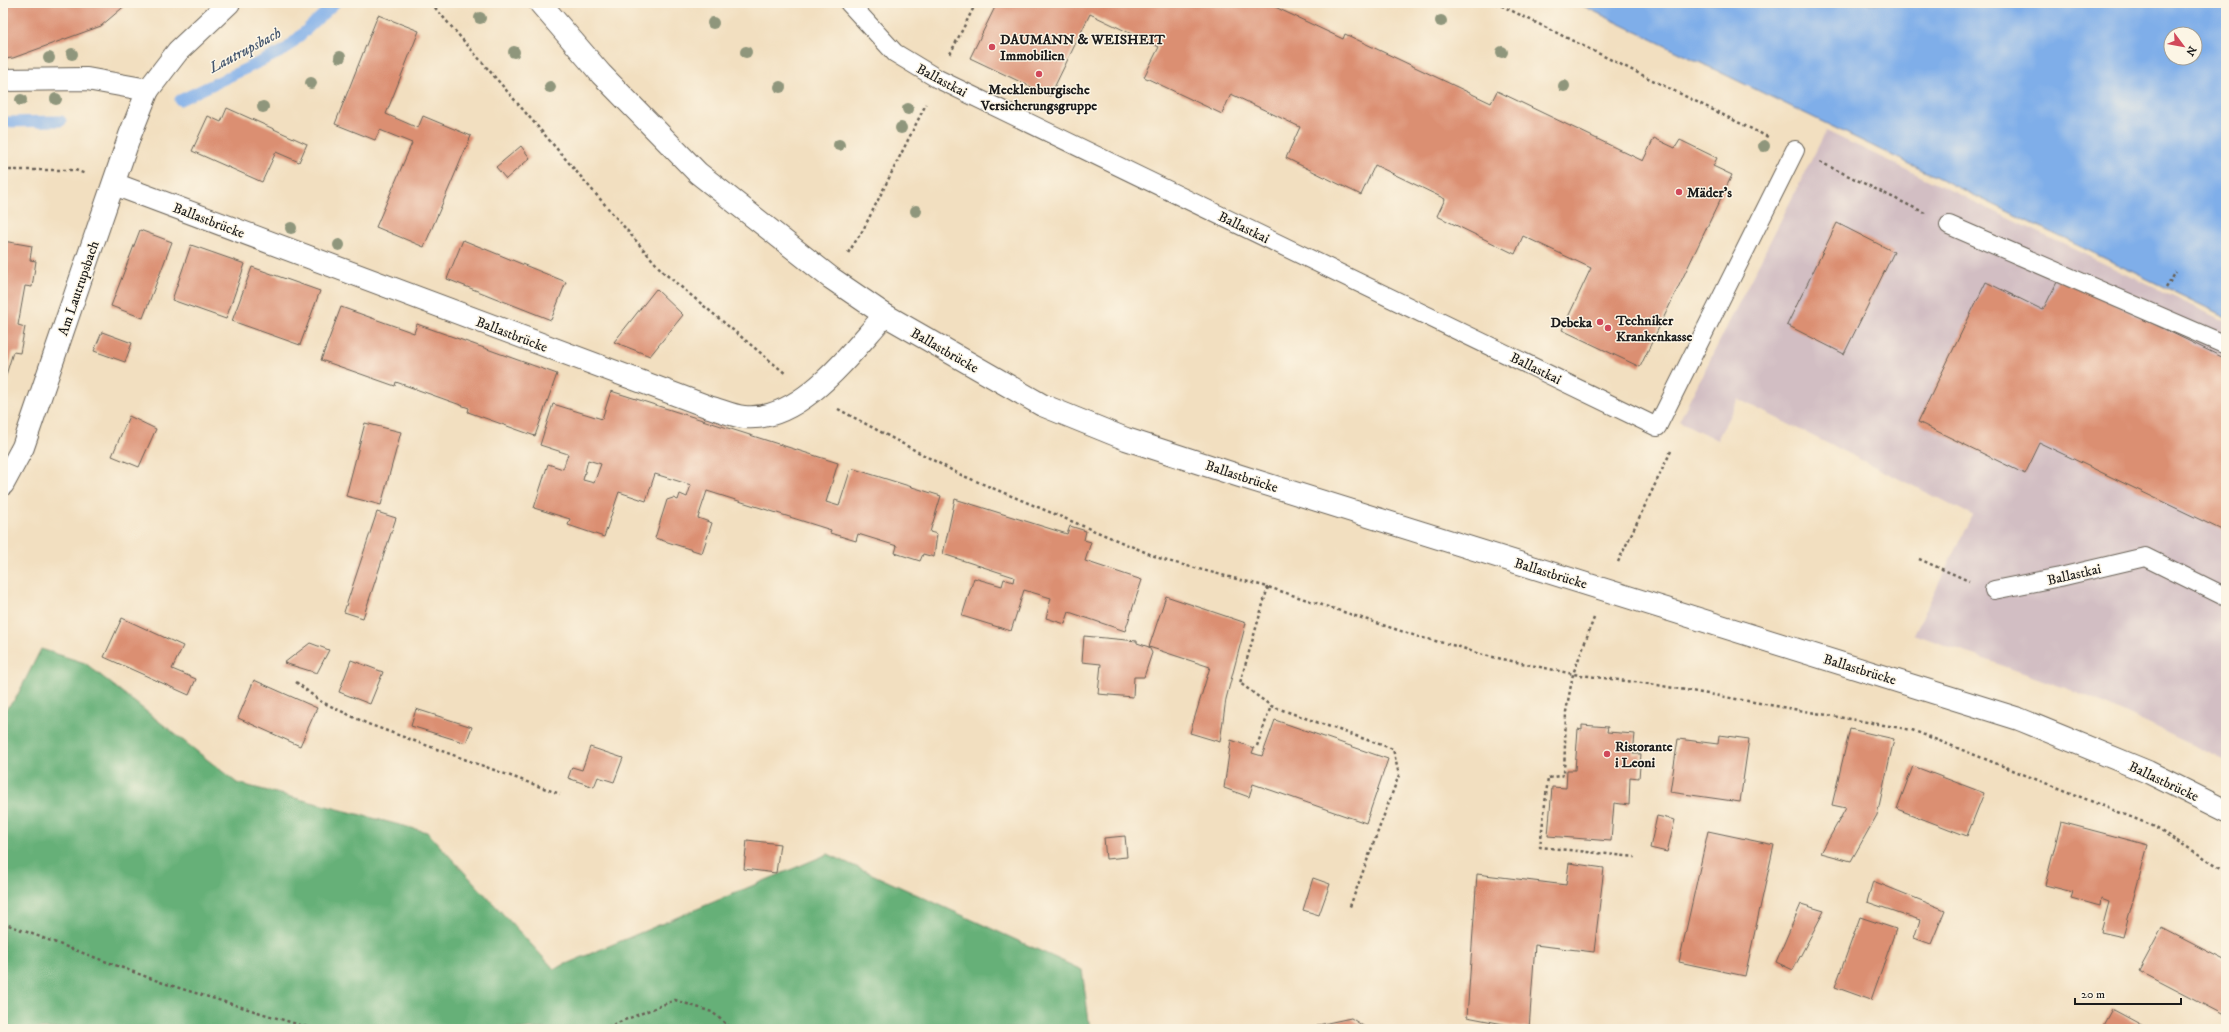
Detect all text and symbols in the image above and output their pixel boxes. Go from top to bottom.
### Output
water label: Lautrupsbach [205,23,285,78]
north arrow [2163,26,2203,66]
place label: DAUMANN & WEISHEIT Immobilien [1000,31,1165,65]
marker: DAUMANN & WEISHEIT Immobilien [987,42,997,52]
text: N [2182,43,2199,58]
street label: Ballastkai [913,60,970,102]
marker: Mecklenburgische Versicherungsgruppe [1034,69,1044,79]
place label: Mecklenburgische Versicherungsgruppe [980,81,1097,115]
place label: Mäder's [1687,184,1732,202]
marker: Mäder's [1674,187,1684,197]
street label: Ballastbrücke [170,199,247,243]
street label: Ballastkai [1215,208,1272,248]
street label: Am Lautrupsbach [54,238,104,338]
place label: Techniker Krankenkasse [1615,312,1692,346]
street label: Ballastbrücke [473,313,550,357]
place label: Debeka [1551,314,1593,332]
marker: Debeka [1595,317,1605,327]
marker: Techniker Krankenkasse [1603,323,1613,333]
street label: Ballastbrücke [907,324,982,378]
street label: Ballastkai [1507,349,1564,389]
street label: Ballastbrücke [1203,457,1281,497]
street label: Ballastbrücke [1512,554,1590,594]
street label: Ballastkai [2045,560,2103,590]
street label: Ballastbrücke [1821,650,1899,690]
place label: Ristorante i Leoni [1615,738,1673,772]
marker: Ristorante i Leoni [1602,749,1612,759]
street label: Ballastbrücke [2126,758,2202,806]
scale bar [2075,980,2181,1006]
text: 20 m [2081,987,2105,1002]

